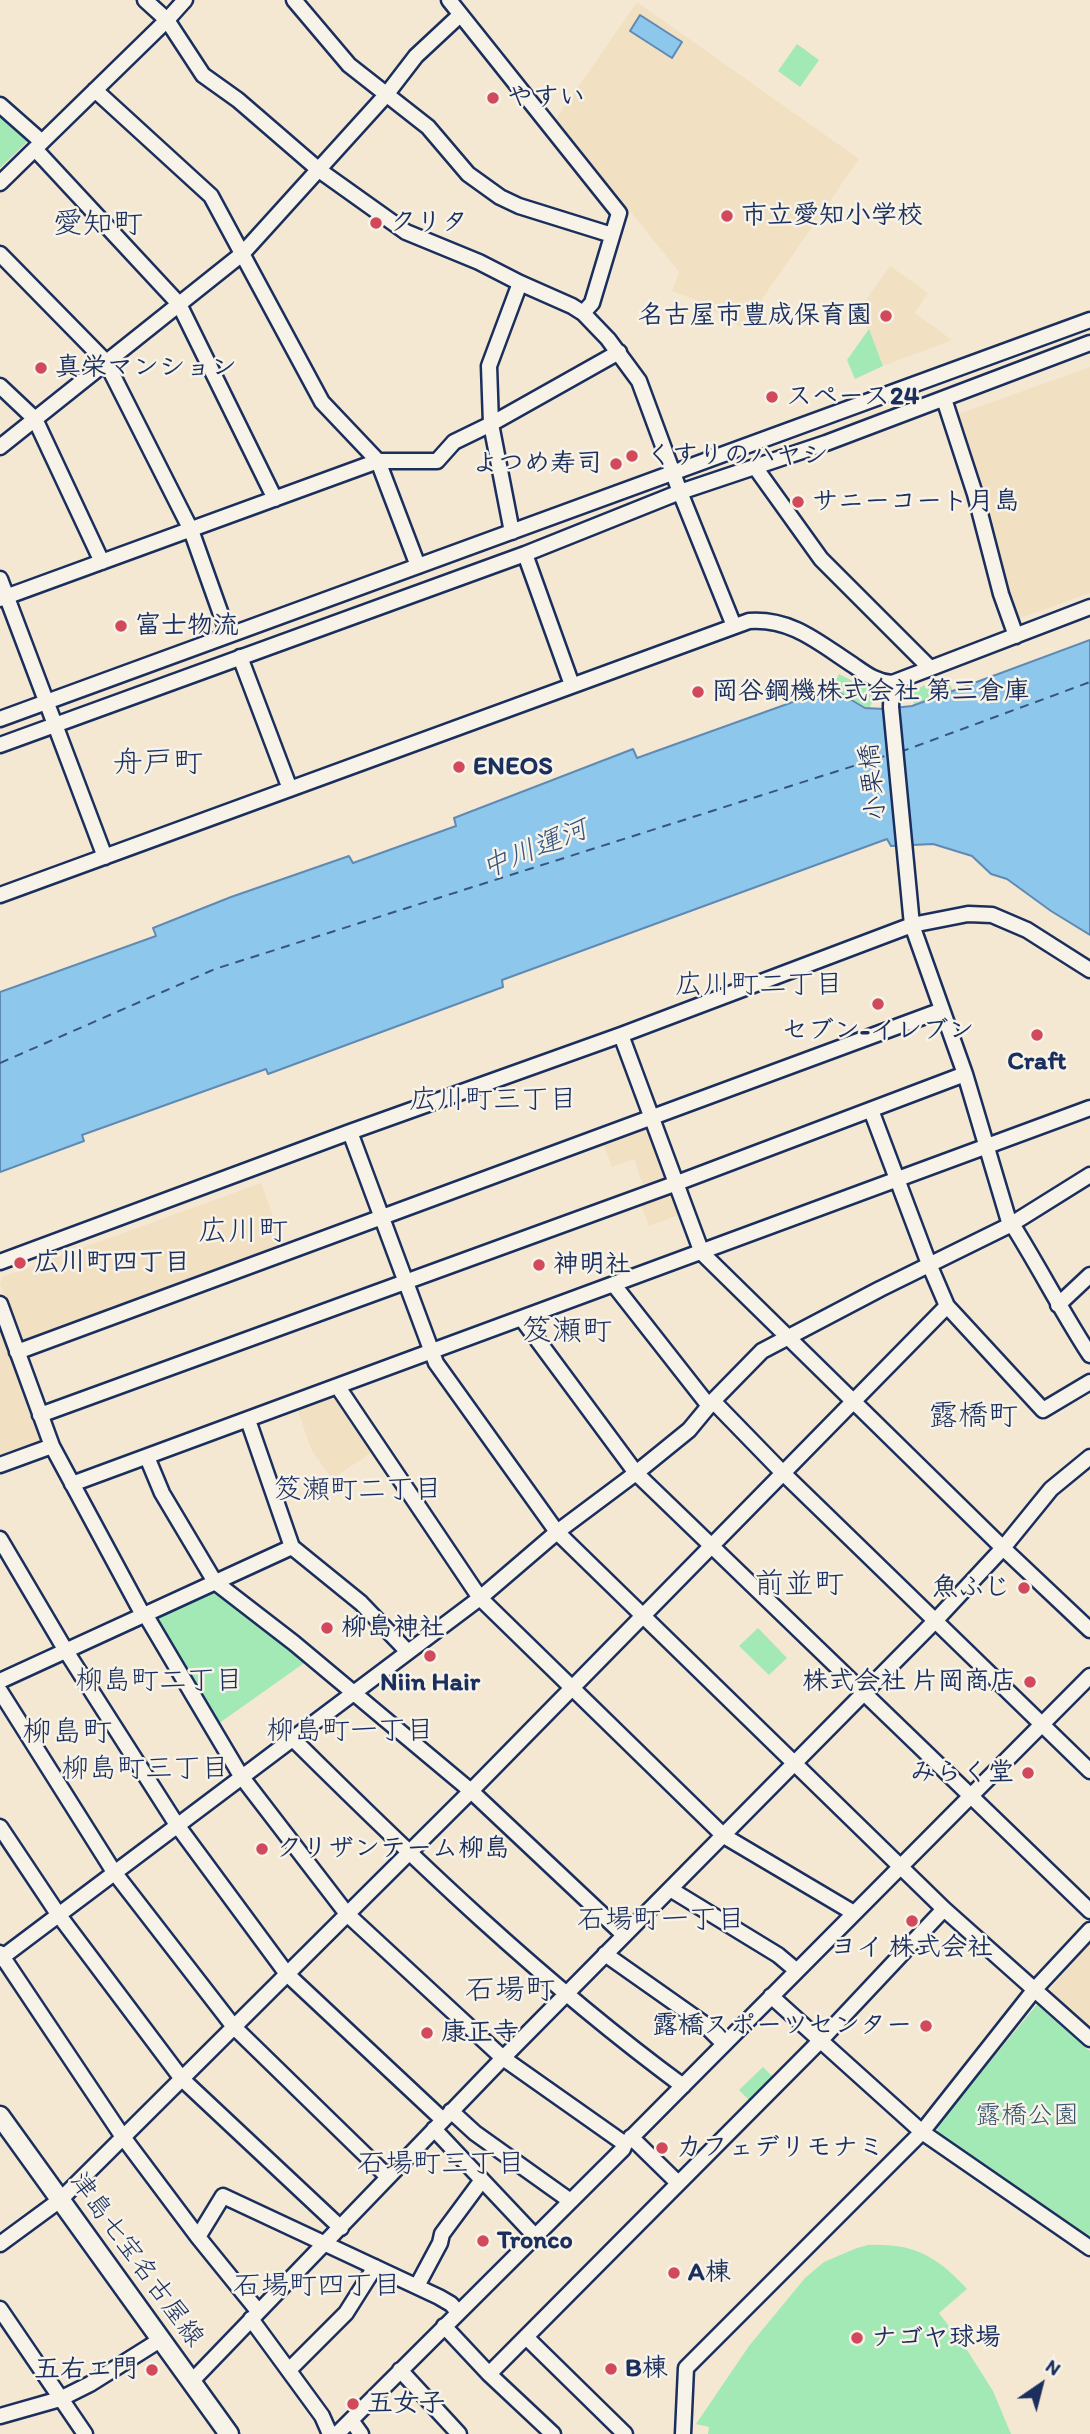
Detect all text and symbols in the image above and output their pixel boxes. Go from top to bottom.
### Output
place label: やすい [507,82,585,114]
marker: やすい [485,90,501,106]
place label: 市立愛知小学校 [741,200,923,232]
district label: 愛知町 [53,207,143,243]
place label: クリタ [390,207,468,239]
marker: 市立愛知小学校 [719,208,735,224]
marker: クリタ [368,215,384,231]
place label: 名古屋市豊成保育園 [638,300,872,332]
marker: 名古屋市豊成保育園 [878,308,894,324]
place label: 真栄マンション [55,352,237,384]
marker: 真栄マンション [33,360,49,376]
place label: スペース24 [786,381,919,413]
marker: スペース24 [764,389,780,405]
place label: くすりのハヤシ [646,440,828,472]
place label: よつめ寿司 [472,448,602,480]
marker: くすりのハヤシ [624,448,640,464]
marker: よつめ寿司 [608,456,624,472]
place label: サニーコート月島 [812,486,1020,518]
marker: サニーコート月島 [790,494,806,510]
place label: 富士物流 [135,610,239,642]
marker: 富士物流 [113,618,129,634]
place label: 岡谷鋼機株式会社 第三倉庫 [712,676,1030,708]
marker: 岡谷鋼機株式会社 第三倉庫 [690,684,706,700]
street label: 小栗橋 [854,742,894,822]
district label: 舟戸町 [113,746,203,782]
place label: ENEOS [473,751,553,783]
marker: ENEOS [451,759,467,775]
water label: 中川運河 [477,813,593,887]
district label: 広川町二丁目 [675,969,843,1003]
marker: セブン-イレブン [870,996,886,1012]
place label: セブン-イレブン [782,1015,974,1047]
marker: Craft [1029,1027,1045,1043]
place label: Craft [1007,1046,1067,1078]
district label: 広川町三丁目 [409,1084,577,1118]
district label: 広川町 [198,1214,288,1250]
place label: 広川町四丁目 [34,1247,190,1279]
place label: 神明社 [553,1249,631,1281]
marker: 広川町四丁目 [12,1255,28,1271]
marker: 神明社 [531,1257,547,1273]
district label: 笈瀬町 [522,1314,612,1350]
district label: 露橋町 [928,1399,1018,1435]
district label: 笈瀬町二丁目 [274,1474,442,1508]
district label: 前並町 [754,1567,844,1603]
place label: 魚ふじ [932,1572,1010,1604]
marker: 魚ふじ [1016,1580,1032,1596]
place label: 柳島神社 [341,1612,445,1644]
marker: 柳島神社 [319,1620,335,1636]
marker: Niin Hair [422,1648,438,1664]
district label: 柳島町二丁目 [75,1665,243,1699]
place label: 株式会社 片岡商店 [802,1666,1016,1698]
place label: Niin Hair [380,1667,480,1699]
marker: 株式会社 片岡商店 [1022,1674,1038,1690]
district label: 柳島町 [22,1715,112,1751]
district label: 柳島町一丁目 [266,1715,434,1749]
district label: 柳島町三丁目 [61,1753,229,1787]
place label: みらく堂 [910,1757,1014,1789]
marker: みらく堂 [1020,1765,1036,1781]
place label: クリザンテーム柳島 [276,1833,510,1865]
marker: クリザンテーム柳島 [254,1841,270,1857]
district label: 石場町一丁目 [577,1904,745,1938]
marker: ヨイ 株式会社 [904,1913,920,1929]
place label: ヨイ 株式会社 [831,1932,993,1964]
district label: 石場町 [465,1973,555,2009]
place label: 露橋スポーツセンター [652,2010,912,2042]
place label: 康正寺 [441,2017,519,2049]
marker: 露橋スポーツセンター [918,2018,934,2034]
marker: 康正寺 [419,2025,435,2041]
park label: 露橋公園 [975,2100,1079,2132]
place label: カフェデリモナミ [676,2132,884,2164]
marker: カフェデリモナミ [654,2140,670,2156]
district label: 石場町三丁目 [357,2148,525,2182]
street label: 津島七宝名古屋線 [62,2167,210,2353]
place label: Tronco [497,2225,573,2257]
marker: Tronco [475,2233,491,2249]
place label: A棟 [688,2257,731,2289]
marker: A棟 [666,2265,682,2281]
district label: 石場町四丁目 [233,2270,401,2304]
place label: ナゴヤ球場 [871,2322,1001,2354]
marker: ナゴヤ球場 [849,2330,865,2346]
north arrow [1006,2350,1076,2420]
place label: B棟 [625,2353,668,2385]
place label: 五右エ門 [34,2354,138,2386]
text: N [1041,2354,1065,2380]
marker: B棟 [603,2361,619,2377]
marker: 五右エ門 [144,2362,160,2378]
place label: 五女子 [367,2388,445,2420]
marker: 五女子 [345,2396,361,2412]

